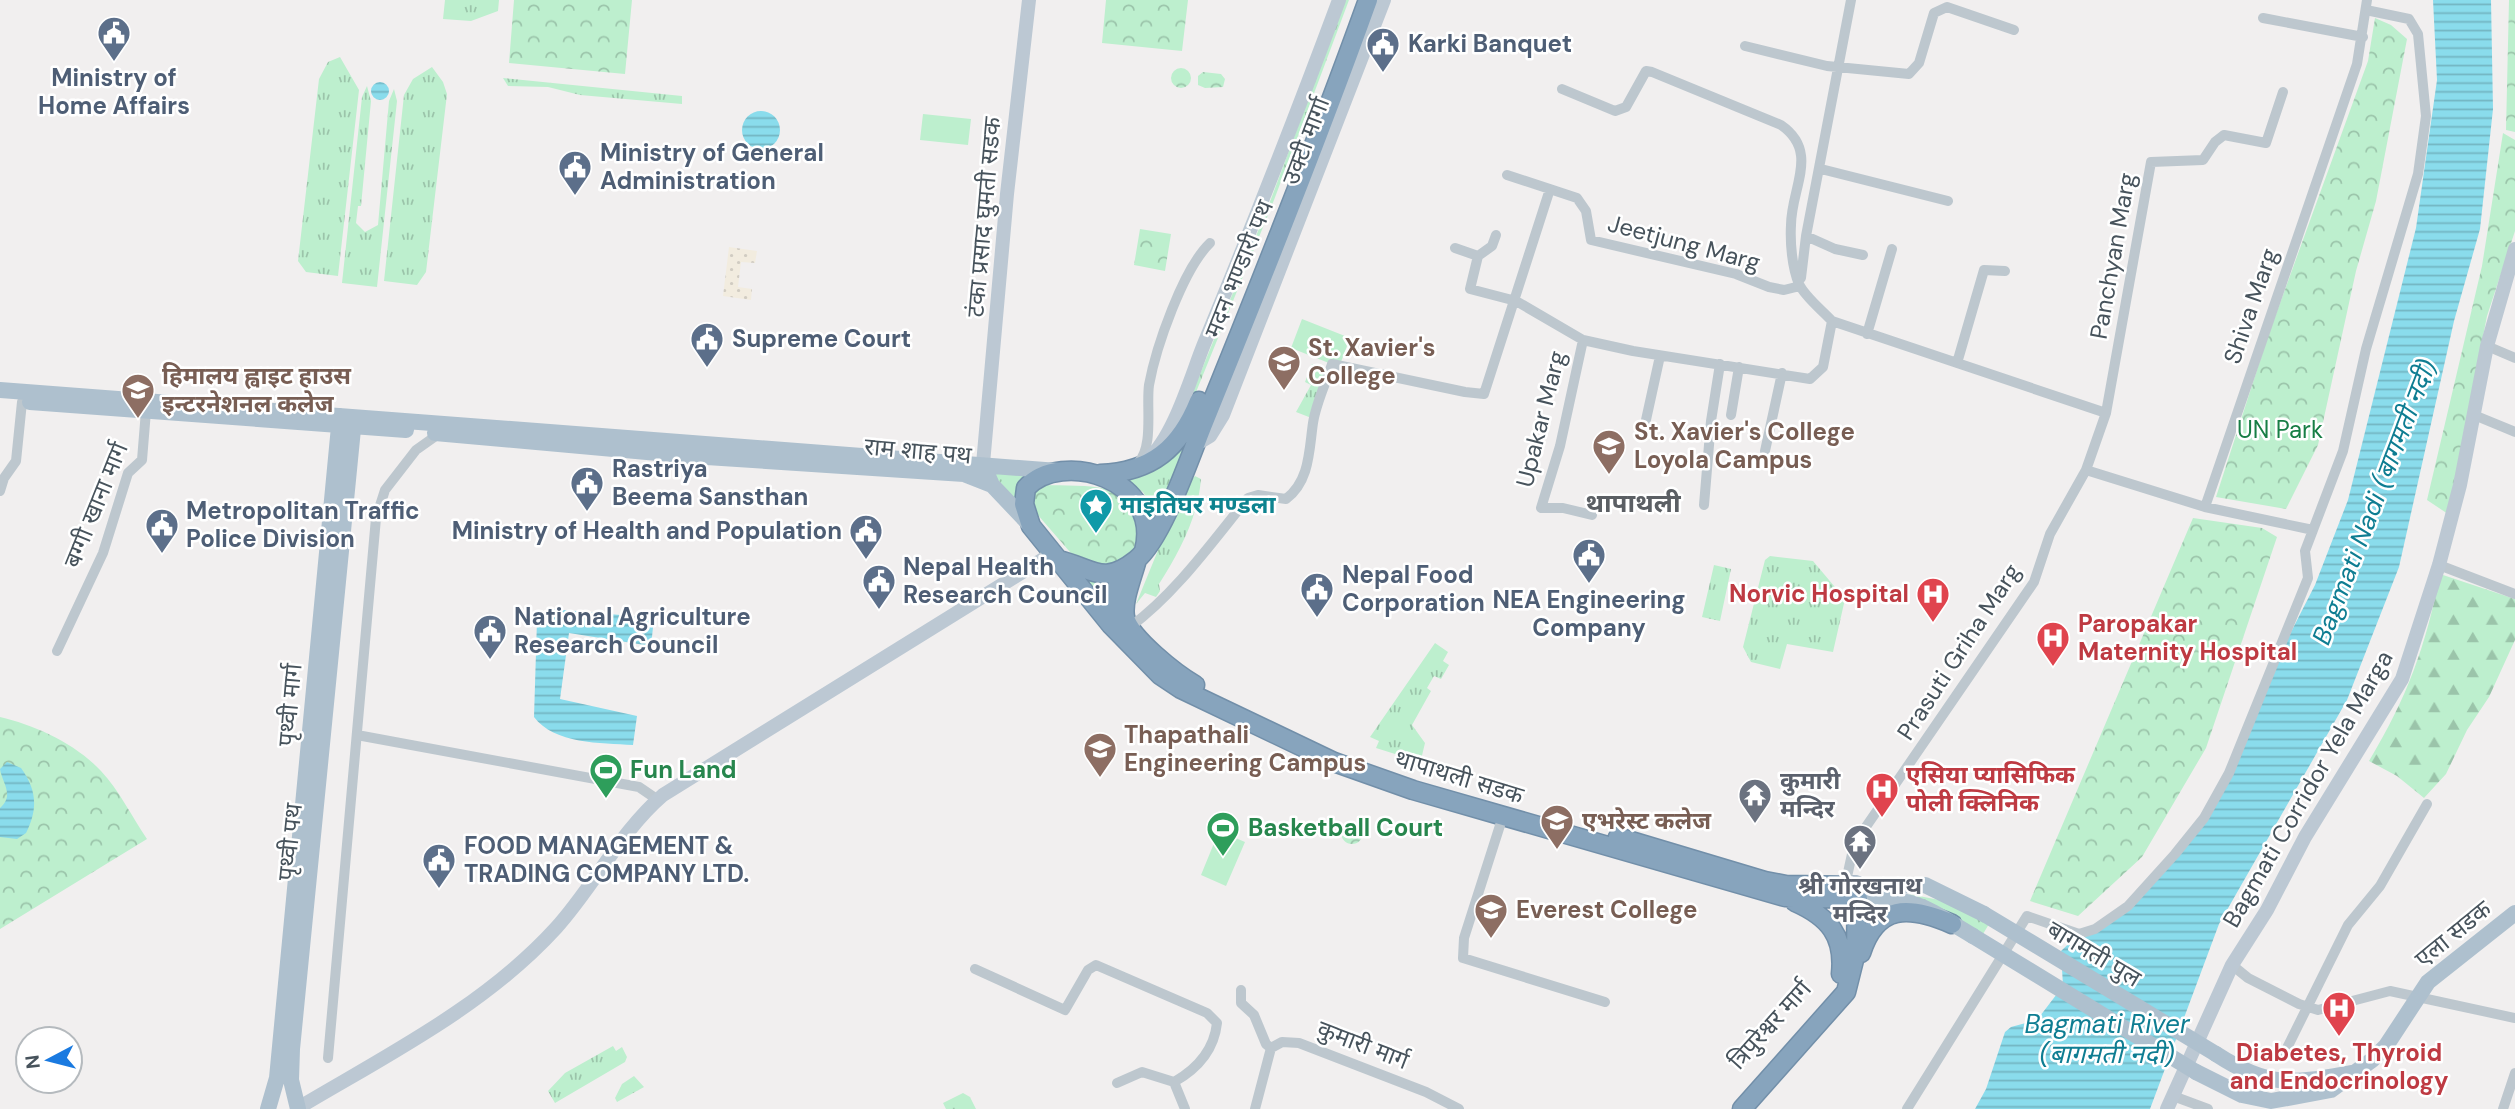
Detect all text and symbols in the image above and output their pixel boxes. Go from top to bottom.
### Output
public building icon: Ministry of Home Affairs [95,14,133,63]
public building icon: Karki Banquet [1364,25,1402,74]
place label: Karki Banquet [1408,28,1572,59]
place label: Ministry of Home Affairs [38,62,190,121]
street label: उक्टी मार्गा [1275,92,1337,189]
street label: टंका प्रसाद घुमती सडक [959,115,1008,318]
place label: Ministry of General Administration [600,137,824,196]
public building icon: Ministry of General Administration [556,148,594,197]
street label: Panchyan Marg [2083,170,2142,342]
street label: मदन भण्डारी पथ [1197,195,1280,342]
street label: Jeetjung Marg [1604,207,1764,278]
street label: Shiva Marg [2216,244,2285,368]
public building icon: Supreme Court [688,320,726,369]
place label: Supreme Court [732,323,911,354]
place label: St. Xavier's College [1308,332,1436,391]
school or university icon: St. Xavier's College [1265,343,1303,392]
street label: Upakar Marg [1509,348,1572,490]
water label: Bagmati Nadi (बागमती नदी) [2304,354,2444,649]
place label: हिमालय ह्वाइट हाउस इन्टरनेशनल कलेज [162,360,352,419]
school or university icon: हिमालय ह्वाइट हाउस इन्टरनेशनल कलेज [119,371,157,420]
park label: UN Park [2237,414,2323,445]
place label: St. Xavier's College Loyola Campus [1634,416,1855,475]
school or university icon: St. Xavier's College Loyola Campus [1590,427,1628,476]
street label: राम शाह पथ [863,430,974,471]
street label: बग्गी खाना मार्ग [56,437,135,572]
place label: Rastriya Beema Sansthan [612,453,808,512]
public building icon: Rastriya Beema Sansthan [568,464,606,513]
place icon: माइतिघर मण्डला [1077,486,1115,535]
district label: थापाथली [1585,486,1682,520]
place label: माइतिघर मण्डला [1120,489,1276,520]
place label: Metropolitan Traffic Police Division [186,495,420,554]
public building icon: Metropolitan Traffic Police Division [143,506,181,555]
public building icon: Ministry of Health and Population [847,512,885,561]
place label: Ministry of Health and Population [452,515,842,546]
public building icon: NEA Engineering Company [1570,536,1608,585]
place label: Nepal Health Research Council [903,551,1107,610]
street label: Prasuti Griha Marg [1890,558,2027,746]
place label: Nepal Food Corporation [1342,559,1485,618]
public building icon: Nepal Health Research Council [860,562,898,611]
public building icon: Nepal Food Corporation [1298,570,1336,619]
hospital icon: Norvic Hospital [1914,575,1952,624]
place label: Norvic Hospital [1729,578,1909,609]
place label: NEA Engineering Company [1492,584,1686,643]
place label: National Agriculture Research Council [514,601,751,660]
place label: Paropakar Maternity Hospital [2078,608,2297,667]
public building icon: National Agriculture Research Council [471,612,509,661]
hospital icon: Paropakar Maternity Hospital [2034,619,2072,668]
street label: Bagmati Corridor Yela Marga [2215,645,2400,933]
street label: पृथ्वी मार्ग [270,661,309,748]
place label: Thapathali Engineering Campus [1124,719,1366,778]
school or university icon: Thapathali Engineering Campus [1081,730,1119,779]
street label: थापाथली सडक [1391,742,1528,811]
sports icon: Fun Land [587,751,625,800]
place label: Fun Land [630,754,737,785]
place label: एसिया प्यासिफिक पोली क्लिनिक [1906,759,2076,818]
place label: कुमारी मन्दिर [1780,765,1841,824]
hospital icon: एसिया प्यासिफिक पोली क्लिनिक [1863,770,1901,819]
temple icon: कुमारी मन्दिर [1736,776,1774,825]
street label: पृथ्वी पथ [270,801,309,882]
school or university icon: एभरेस्ट कलेज [1538,802,1576,851]
place label: एभरेस्ट कलेज [1582,805,1712,836]
sports icon: Basketball Court [1204,809,1242,858]
place label: Basketball Court [1248,812,1443,843]
temple icon: श्री गोरखनाथ मन्दिर [1841,822,1879,871]
place label: FOOD MANAGEMENT & TRADING COMPANY LTD. [464,830,749,889]
public building icon: FOOD MANAGEMENT & TRADING COMPANY LTD. [420,841,458,890]
place label: श्री गोरखनाथ मन्दिर [1798,870,1923,929]
school or university icon: Everest College [1472,891,1510,940]
street label: एला सडक [2408,893,2498,974]
place label: Everest College [1516,894,1698,925]
street label: बागमती पुल [2042,914,2147,994]
street label: त्रिपुरेश्वर मार्ग [1721,973,1819,1076]
hospital icon: Diabetes, Thyroid and Endocrinology [2320,989,2358,1038]
water label: Bagmati River (बागमती नदी) [2024,1007,2191,1071]
street label: कुमारी मार्ग [1313,1013,1414,1076]
north arrow [14,1025,84,1095]
place label: Diabetes, Thyroid and Endocrinology [2230,1037,2449,1096]
text: N [19,1054,46,1070]

